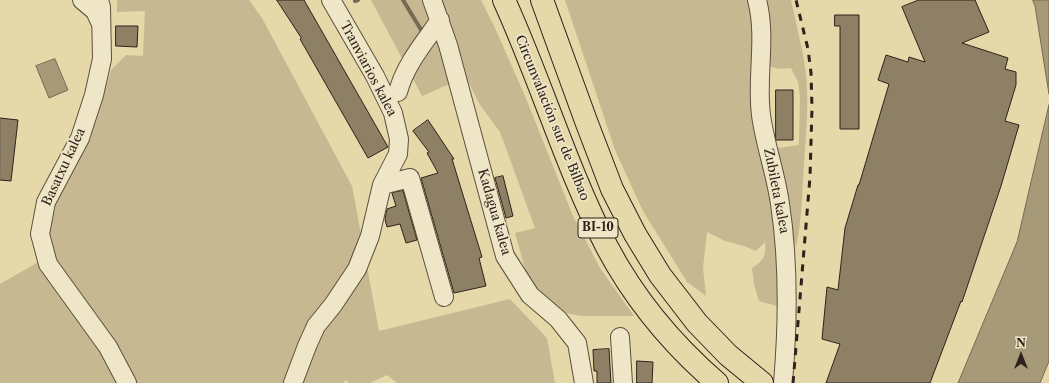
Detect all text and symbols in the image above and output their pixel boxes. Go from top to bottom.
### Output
street label: Tranviarios kalea [336,19,400,119]
street label: Circunvalación sur de Bilbao [512,33,592,203]
street label: Basatxu kalea [39,126,89,208]
street label: Zubileta kalea [760,147,792,235]
street label: Kadagua kalea [474,167,514,257]
road number: BI-10 [578,218,618,238]
north arrow [1001,335,1041,375]
text: N [1016,336,1026,350]

